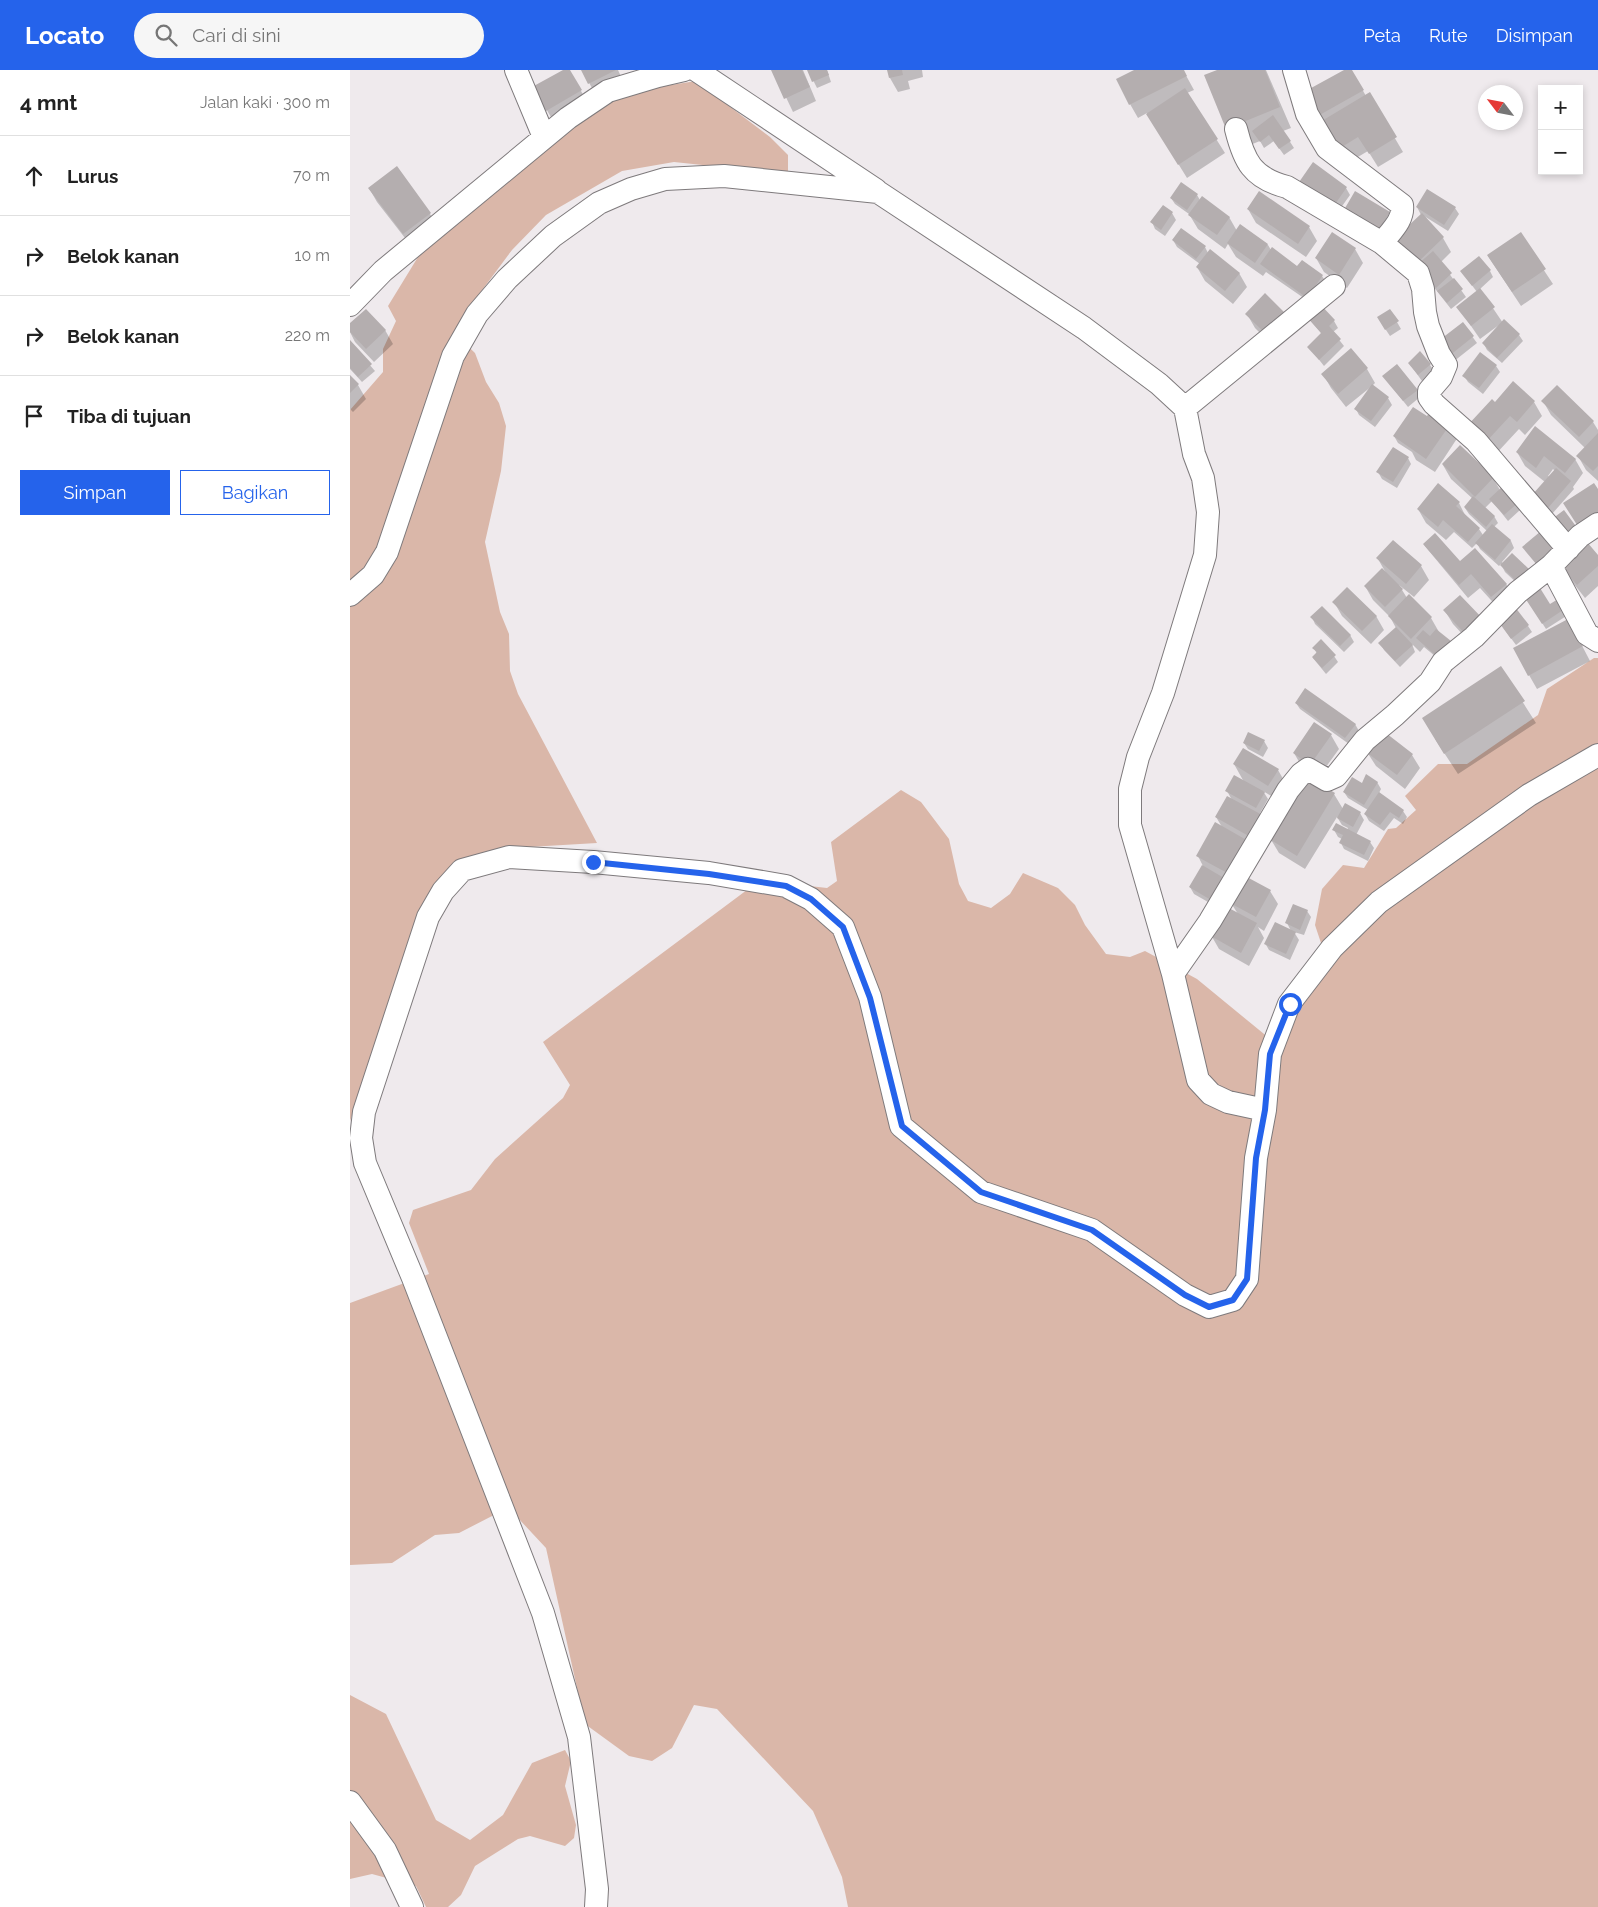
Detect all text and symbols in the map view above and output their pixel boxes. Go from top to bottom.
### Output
search box [134,13,484,58]
text: Locato [25,21,104,50]
icon: search [152,21,180,49]
text: Cari di sini [192,24,281,46]
text: Peta [1364,25,1401,46]
text: Rute [1429,25,1468,46]
text: Disimpan [1496,25,1573,46]
north arrow [1478,85,1523,130]
map controls [1538,85,1583,175]
button: + [1538,85,1583,130]
text: 4 mnt [20,90,77,115]
text: Jalan kaki · 300 m [200,93,330,112]
button: − [1538,130,1583,175]
icon: ahead [20,162,48,190]
text: Lurus [67,165,118,187]
text: 70 m [293,166,330,185]
icon: right [20,242,48,270]
text: Belok kanan [67,245,179,267]
text: 10 m [295,246,330,265]
icon: right [20,322,48,350]
text: Belok kanan [67,325,179,347]
text: 220 m [285,326,330,345]
icon: arrive [20,402,48,430]
text: Tiba di tujuan [67,405,191,427]
button: Simpan [20,470,170,515]
button: Bagikan [180,470,330,515]
route end [582,851,605,874]
route start [1279,993,1302,1016]

